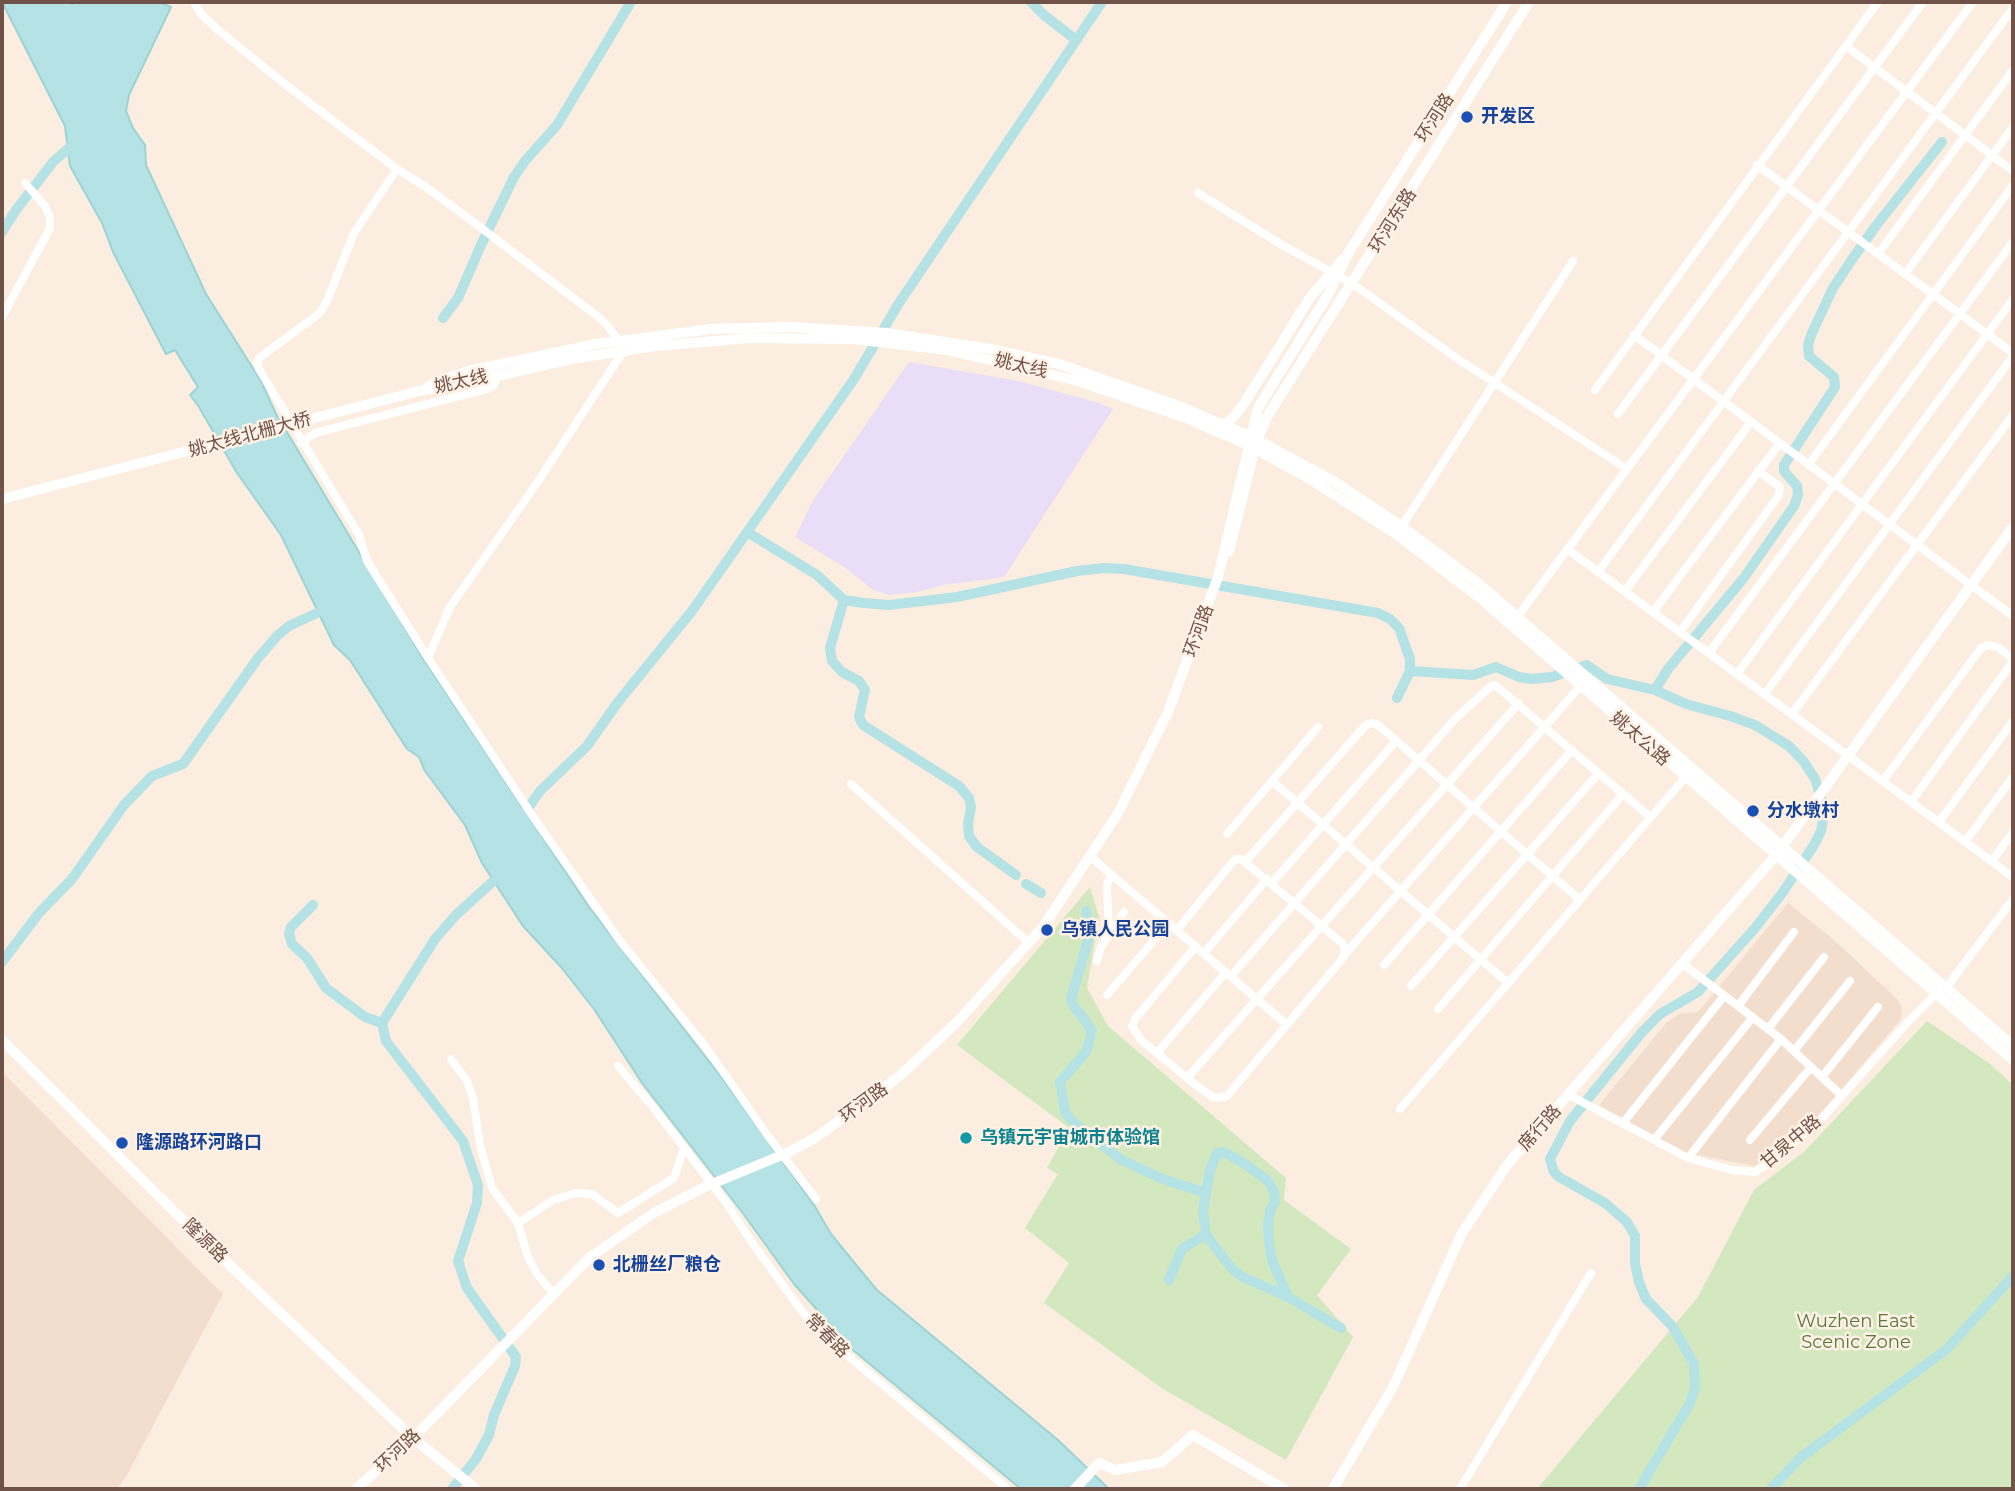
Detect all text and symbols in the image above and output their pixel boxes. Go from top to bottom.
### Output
street label: 环河路 [1411,89,1459,147]
place label: 开发区 [1481,106,1535,128]
marker: 开发区 [1459,109,1475,125]
street label: 环河东路 [1365,185,1421,257]
street label: 姚太线 [992,349,1050,383]
street label: 姚太线 [432,366,490,398]
street label: 姚太线北栅大桥 [186,408,314,462]
street label: 环河路 [1180,602,1218,660]
street label: 姚太公路 [1606,707,1674,771]
place label: 分水墩村 [1767,800,1839,822]
marker: 分水墩村 [1745,803,1761,819]
place label: 乌镇人民公园 [1061,919,1169,941]
marker: 乌镇人民公园 [1039,922,1055,938]
street label: 环河路 [836,1078,892,1128]
street label: 席行路 [1514,1101,1566,1155]
street label: 甘泉中路 [1756,1111,1826,1173]
place label: 乌镇元宇宙城市体验馆 [980,1127,1160,1149]
marker: 乌镇元宇宙城市体验馆 [958,1130,974,1146]
place label: 隆源路环河路口 [136,1132,262,1154]
marker: 隆源路环河路口 [114,1135,130,1151]
street label: 隆源路 [178,1214,232,1268]
place label: 北栅丝厂粮仓 [613,1254,721,1276]
marker: 北栅丝厂粮仓 [591,1257,607,1273]
street label: 常春路 [800,1309,854,1363]
park label: Wuzhen East Scenic Zone [1796,1311,1916,1354]
street label: 环河路 [371,1425,425,1477]

